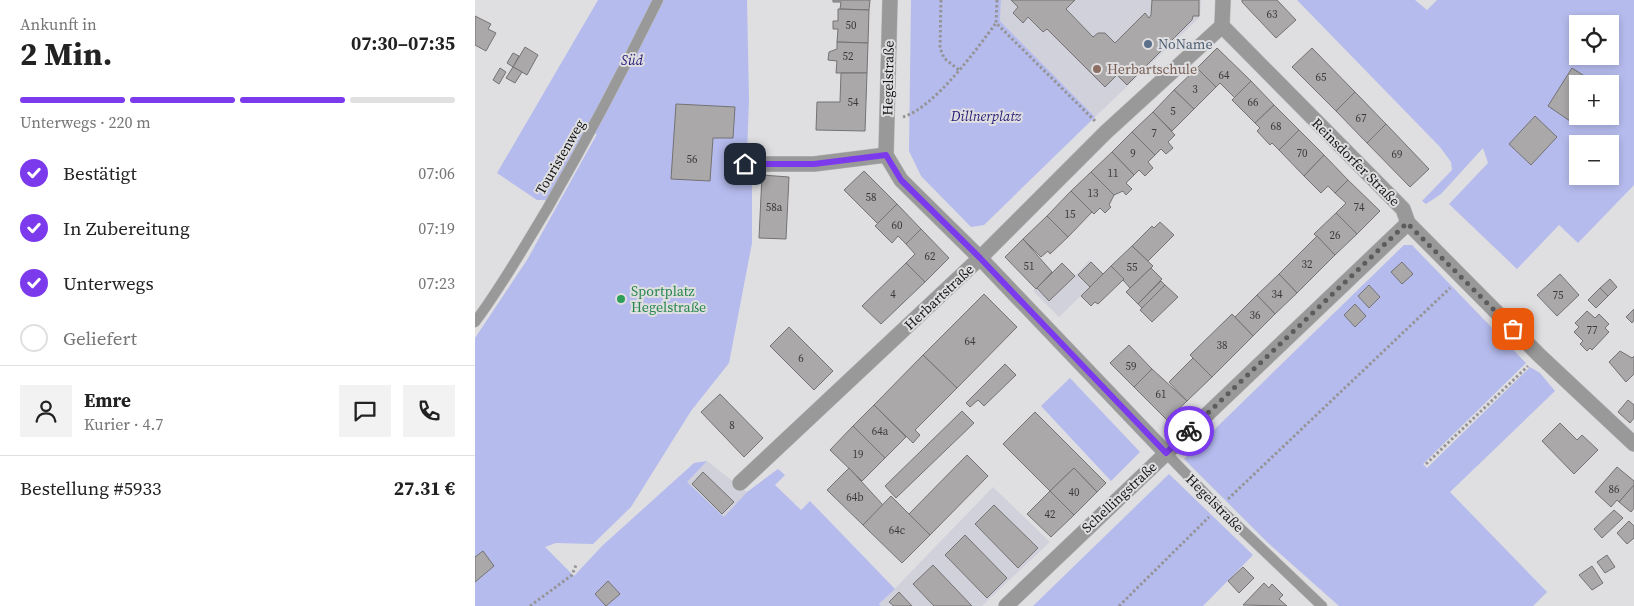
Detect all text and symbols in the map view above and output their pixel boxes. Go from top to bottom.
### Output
house number: 63 [1267,7,1278,22]
text: Ankunft in [20,13,97,35]
map controls [1569,15,1619,185]
button: locate [1569,15,1619,65]
house number: 50 [846,18,857,33]
text: 07:30–07:35 [351,30,455,56]
text: 2 Min. [20,32,112,76]
place label: NoName [1158,34,1213,54]
marker: NoName [1142,38,1154,50]
street label: Hegelstraße [877,40,899,116]
house number: 52 [843,49,854,64]
park label: Süd [621,50,644,70]
place label: Herbartschule [1107,59,1197,79]
marker: Herbartschule [1091,63,1103,75]
house number: 64 [1219,68,1230,83]
house number: 65 [1316,70,1327,85]
button: + [1569,75,1619,125]
house number: 3 [1192,82,1198,97]
house number: 54 [848,95,859,110]
house number: 66 [1248,95,1259,110]
house number: 5 [1170,104,1176,119]
park label: Dillnerplatz [950,106,1022,126]
text: Unterwegs · 220 m [20,111,151,133]
house number: 67 [1356,111,1367,126]
street label: Reinsdorfer Straße [1307,113,1405,211]
street label: Touristenweg [530,116,590,198]
house number: 68 [1271,119,1282,134]
house number: 7 [1151,126,1157,141]
button: − [1569,135,1619,185]
pin [724,143,766,185]
house number: 9 [1130,146,1136,161]
house number: 70 [1297,146,1308,161]
house number: 69 [1392,147,1403,162]
icon: home [731,150,759,178]
house number: 56 [687,152,698,167]
icon: check [20,159,48,187]
text: Bestätigt [63,160,137,186]
text: 07:06 [418,162,455,184]
house number: 11 [1108,166,1119,181]
house number: 13 [1088,186,1099,201]
house number: 58 [866,190,877,205]
house number: 58a [766,200,783,215]
house number: 74 [1354,200,1365,215]
house number: 15 [1065,207,1076,222]
icon: check [20,214,48,242]
text: In Zubereitung [63,215,190,241]
text: 07:19 [418,217,455,239]
house number: 60 [892,218,903,233]
house number: 26 [1330,228,1341,243]
house number: 62 [925,249,936,264]
house number: 32 [1302,257,1313,272]
house number: 51 [1024,259,1035,274]
street label: Herbartstraße [900,260,978,334]
house number: 55 [1127,260,1138,275]
icon: check [20,269,48,297]
text: Unterwegs [63,270,154,296]
text: 07:23 [418,272,455,294]
place label: Sportplatz Hegelstraße [631,281,706,317]
house number: 4 [890,287,896,302]
house number: 34 [1272,287,1283,302]
house number: 75 [1553,288,1564,303]
marker: Sportplatz Hegelstraße [615,293,627,305]
house number: 36 [1250,308,1261,323]
pin [1492,308,1534,350]
icon: bag [1499,315,1527,343]
house number: 77 [1587,323,1598,338]
text: Geliefert [63,325,137,351]
house number: 64 [965,334,976,349]
house number: 38 [1217,338,1228,353]
house number: 6 [798,351,804,366]
house number: 59 [1126,359,1137,374]
button: person [20,385,72,437]
button: chat [339,385,391,437]
button: phone [403,385,455,437]
text: Emre [84,387,131,413]
house number: 61 [1156,387,1167,402]
courier [1164,406,1214,456]
text: Kurier · 4.7 [84,413,163,435]
icon: bike [1175,417,1203,445]
house number: 8 [729,418,735,433]
house number: 64a [872,424,889,439]
house number: 19 [853,447,864,462]
street label: Schellingstraße [1077,457,1161,537]
street label: Hegelstraße [1181,469,1249,537]
text: Bestellung #5933 [20,475,162,501]
text: 27.31 € [394,475,455,501]
house number: 86 [1609,482,1620,497]
house number: 40 [1069,485,1080,500]
house number: 64b [846,490,864,505]
house number: 42 [1045,507,1056,522]
house number: 64c [889,523,906,538]

